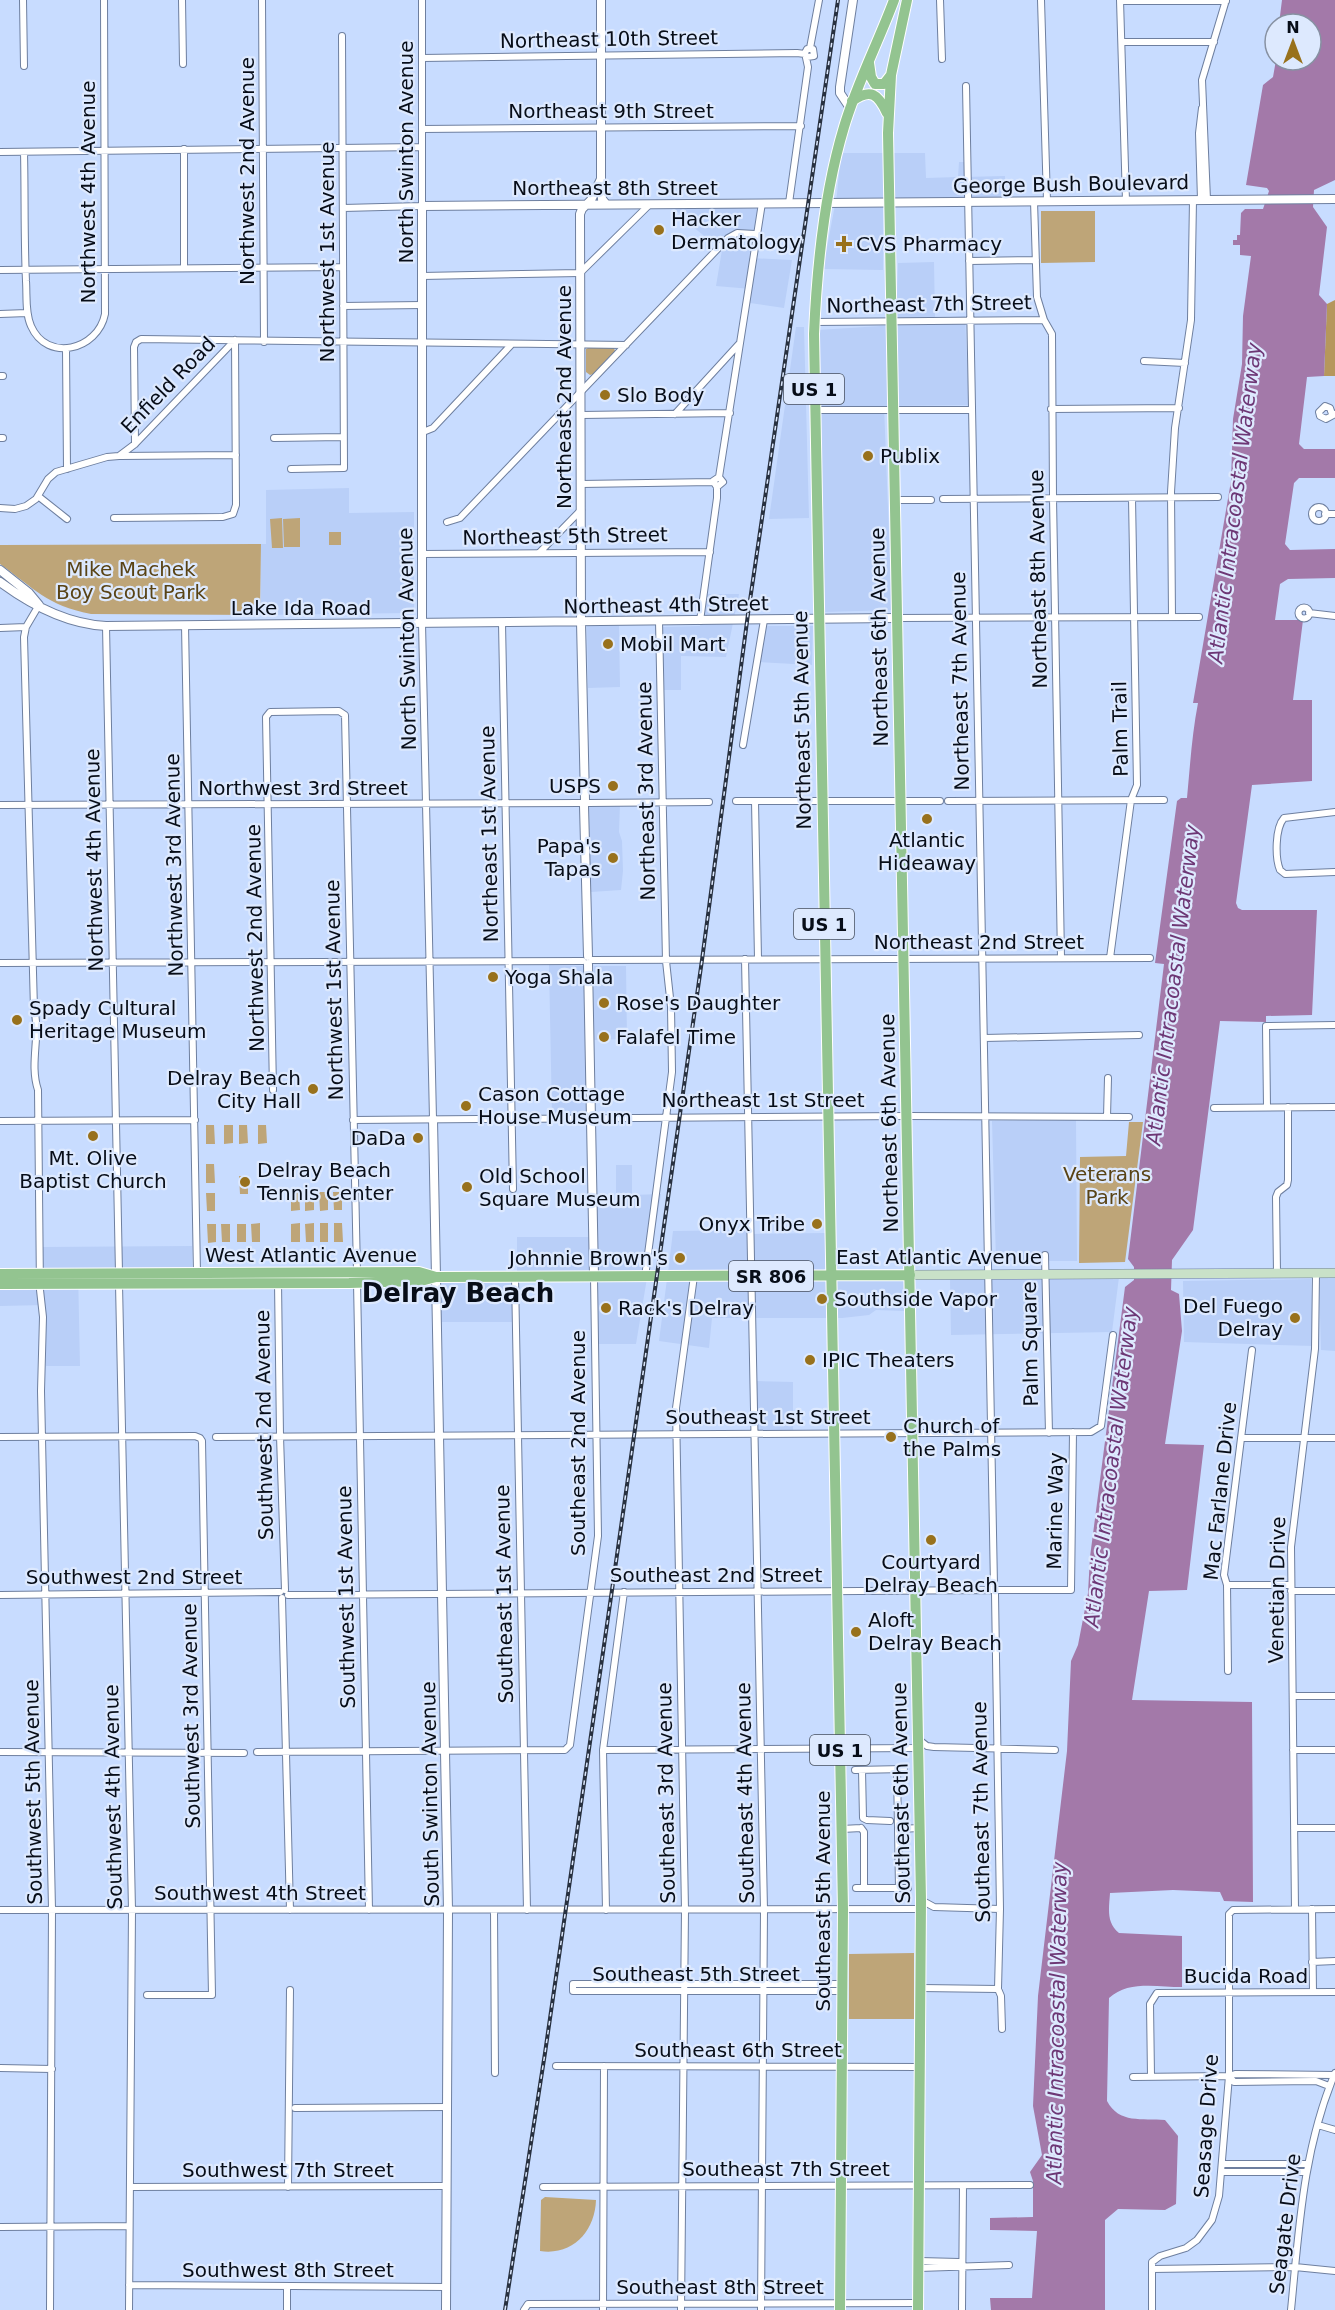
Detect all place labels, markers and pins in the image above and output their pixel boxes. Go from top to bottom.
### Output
place label: Hacker Dermatology [671,207,801,254]
marker: Hacker Dermatology [652,223,666,237]
place label: CVS Pharmacy [856,232,1002,256]
marker: CVS Pharmacy [837,237,851,251]
place label: Slo Body [617,383,704,407]
marker: Slo Body [598,388,612,402]
place label: Publix [880,444,940,468]
marker: Publix [861,449,875,463]
place label: Mobil Mart [620,632,725,656]
marker: Mobil Mart [601,637,615,651]
place label: USPS [549,774,601,798]
marker: USPS [606,779,620,793]
marker: Atlantic Hideaway [920,812,934,826]
place label: Atlantic Hideaway [878,828,976,875]
place label: Papa's Tapas [537,834,601,881]
marker: Papa's Tapas [606,851,620,865]
place label: Yoga Shala [504,965,614,989]
marker: Yoga Shala [486,970,500,984]
place label: Rose's Daughter [616,991,781,1015]
place label: Spady Cultural Heritage Museum [29,996,206,1043]
marker: Rose's Daughter [597,996,611,1010]
marker: Spady Cultural Heritage Museum [10,1013,24,1027]
place label: Falafel Time [616,1025,736,1049]
marker: Falafel Time [597,1030,611,1044]
place label: Delray Beach City Hall [167,1066,301,1113]
marker: Delray Beach City Hall [306,1082,320,1096]
place label: Cason Cottage House Museum [478,1082,632,1129]
marker: Cason Cottage House Museum [459,1099,473,1113]
place label: DaDa [351,1126,406,1150]
marker: Mt. Olive Baptist Church [86,1129,100,1143]
marker: DaDa [411,1131,425,1145]
place label: Mt. Olive Baptist Church [19,1146,167,1193]
place label: Delray Beach Tennis Center [256,1158,394,1205]
place label: Old School Square Museum [479,1164,641,1211]
marker: Delray Beach Tennis Center [238,1175,252,1189]
marker: Old School Square Museum [460,1180,474,1194]
place label: Onyx Tribe [698,1212,805,1236]
marker: Onyx Tribe [810,1217,824,1231]
place label: Johnnie Brown's [507,1246,668,1270]
marker: Johnnie Brown's [673,1251,687,1265]
place label: Southside Vapor [834,1287,998,1311]
marker: Southside Vapor [815,1292,829,1306]
place label: Del Fuego Delray [1183,1294,1283,1341]
place label: Rack's Delray [618,1296,754,1320]
marker: Rack's Delray [599,1301,613,1315]
marker: Del Fuego Delray [1288,1311,1302,1325]
place label: IPIC Theaters [822,1348,954,1372]
marker: IPIC Theaters [803,1353,817,1367]
place label: Church of the Palms [903,1414,1001,1461]
marker: Church of the Palms [884,1430,898,1444]
marker: Courtyard Delray Beach [924,1533,938,1547]
place label: Courtyard Delray Beach [864,1550,998,1597]
place label: Aloft Delray Beach [868,1608,1002,1655]
marker: Aloft Delray Beach [849,1625,863,1639]

